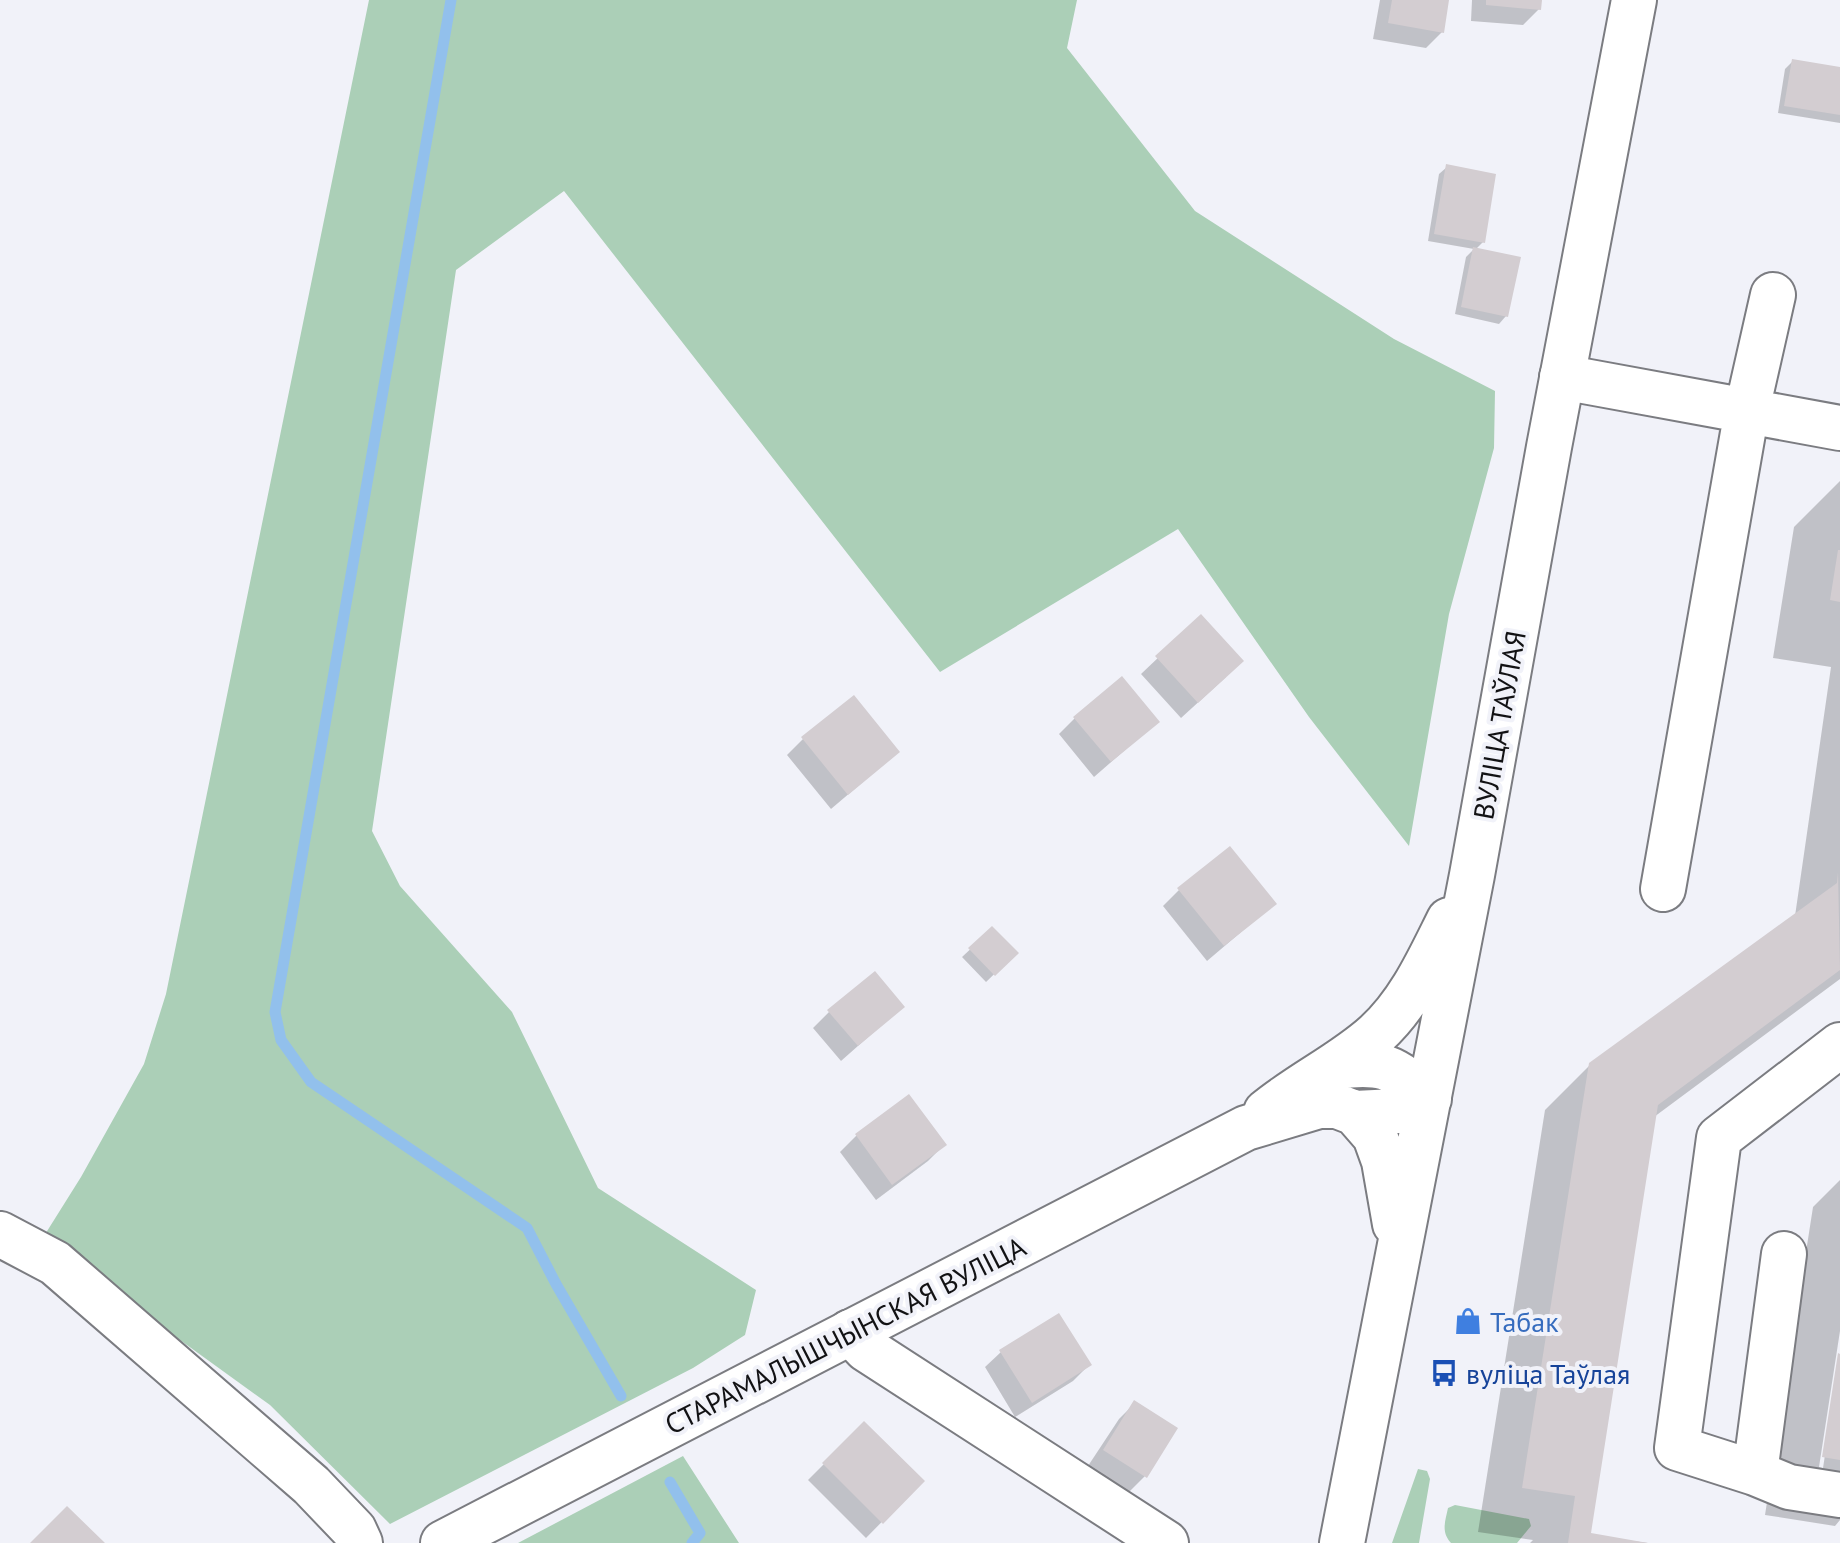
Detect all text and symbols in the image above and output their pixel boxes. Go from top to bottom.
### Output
street label: ВУЛІЦА ТАЎЛАЯ [1464,628,1534,822]
street label: СТАРАМАЛЫШЧЫНСКАЯ ВУЛІЦА [658,1227,1032,1442]
place label: Табак [1490,1303,1559,1340]
shop icon: Табак [1453,1306,1483,1336]
place label: вуліца Таўлая [1466,1355,1630,1392]
bus stop icon: вуліца Таўлая [1429,1358,1459,1388]

